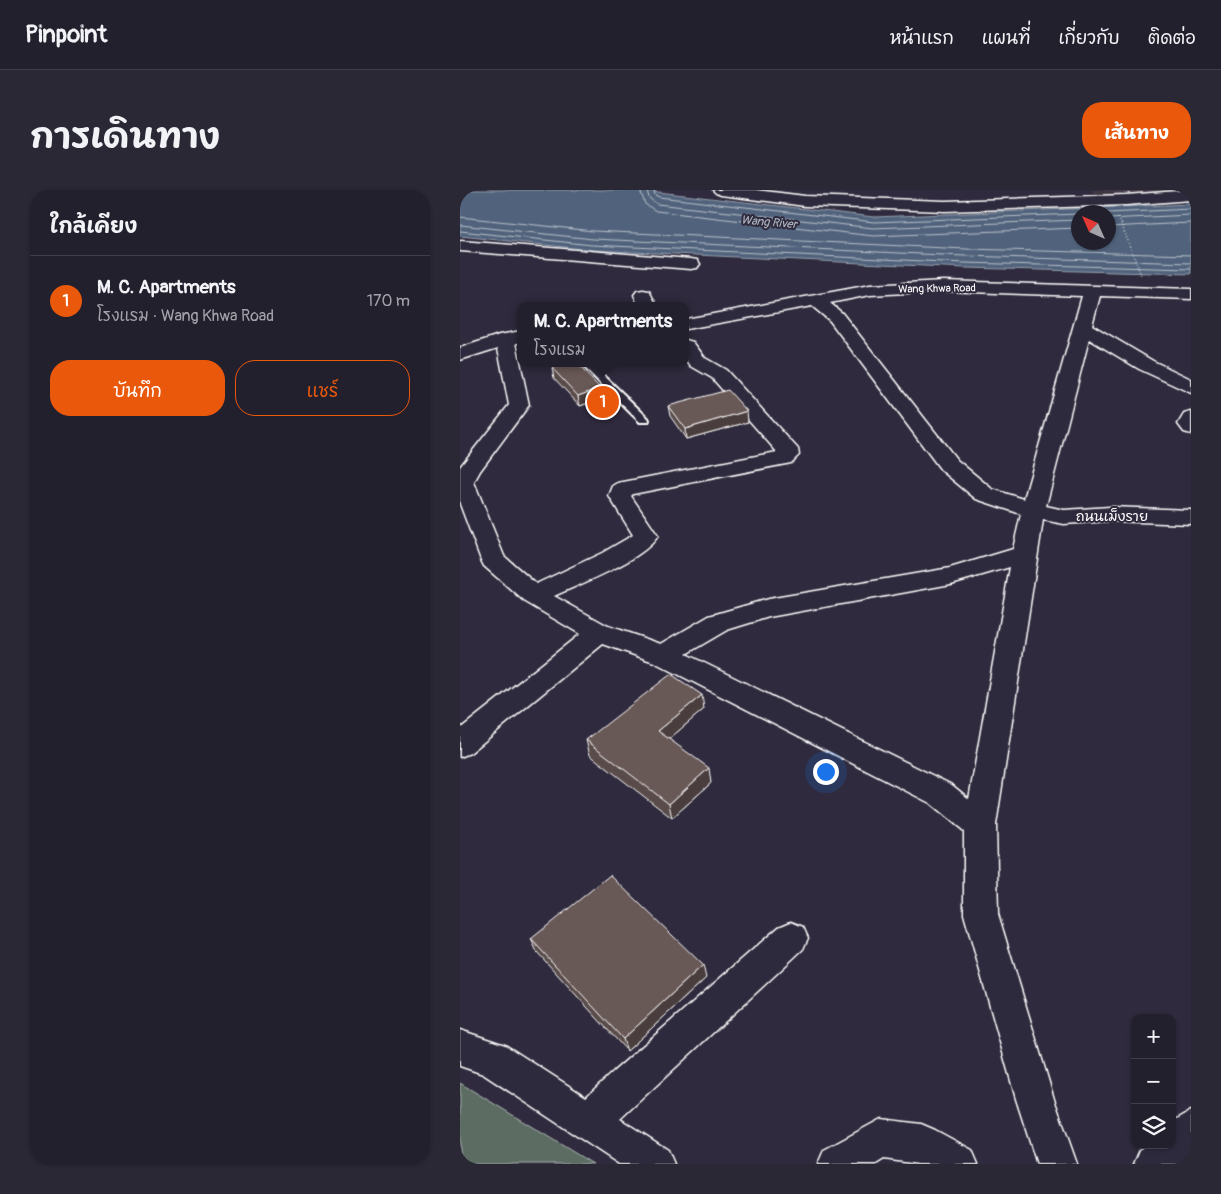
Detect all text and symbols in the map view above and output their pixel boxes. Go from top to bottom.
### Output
text: Pinpoint [25,20,107,49]
text: หน้าแรก [890,27,954,50]
text: แผนที่ [982,27,1030,50]
text: เกี่ยวกับ [1058,27,1120,50]
text: ติดต่อ [1148,27,1196,50]
button: เส้นทาง [1082,102,1191,158]
text: การเดินทาง [30,115,220,159]
north arrow [1071,205,1116,250]
text: ใกล้เคียง [50,213,137,240]
water label: Wang River [740,213,799,233]
text: M. C. Apartments [97,275,236,299]
street label: Wang Khwa Road [898,281,976,296]
text: 1 [63,291,69,311]
text: 170 m [367,291,410,311]
popup [517,302,689,367]
text: โรงแรม · Wang Khwa Road [97,306,274,326]
text: M. C. Apartments [534,309,672,333]
text: โรงแรม [534,340,586,360]
button: บันทึก [50,360,225,416]
button: แชร์ [235,360,410,416]
pin: 1 [587,383,619,421]
street label: ถนนเม็งราย [1076,507,1148,525]
your location [813,759,839,785]
map controls [1131,1014,1176,1149]
button: + [1131,1014,1176,1059]
button: − [1131,1059,1176,1104]
button: layers [1131,1104,1176,1149]

